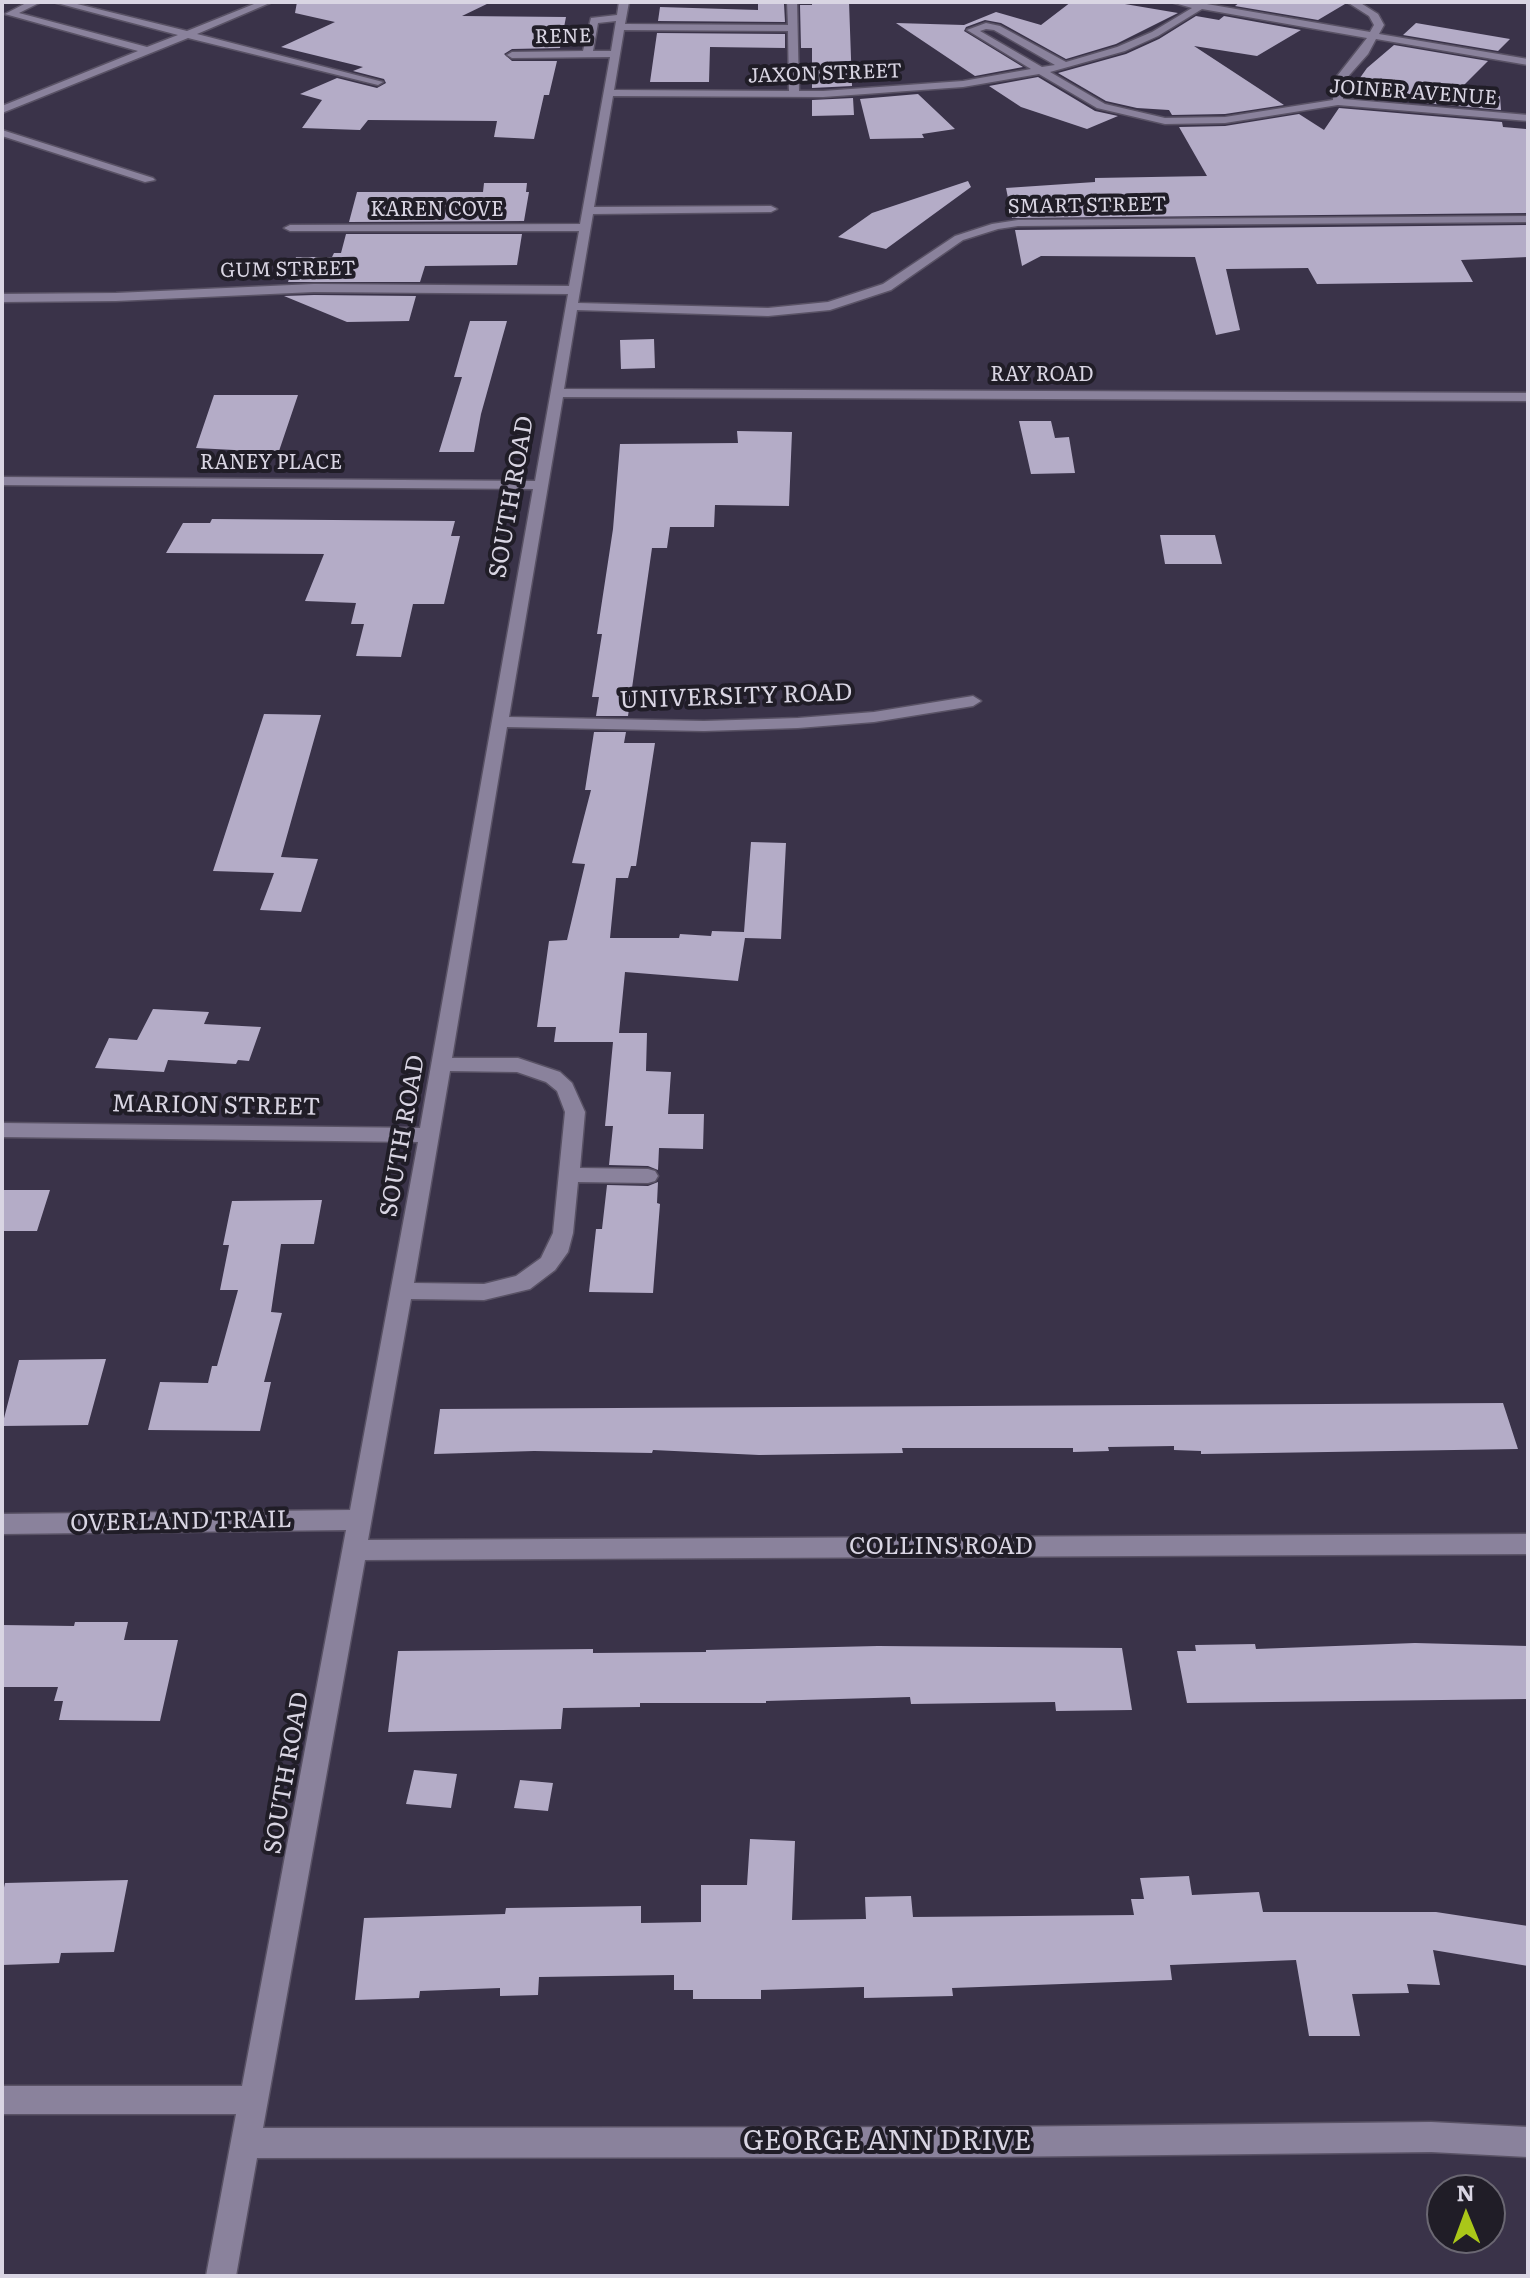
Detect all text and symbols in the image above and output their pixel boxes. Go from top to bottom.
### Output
street label: RENE [534,25,592,49]
street label: JAXON STREET [747,59,903,89]
street label: JOINER AVENUE [1328,75,1498,111]
street label: SMART STREET [1007,193,1167,219]
street label: KAREN COVE [370,198,504,222]
street label: GUM STREET [220,257,356,283]
street label: RAY ROAD [990,363,1094,387]
street label: SOUTH ROAD [484,414,540,580]
street label: RANEY PLACE [200,451,342,475]
street label: UNIVERSITY ROAD [619,679,853,715]
street label: SOUTH ROAD [375,1053,431,1219]
street label: MARION STREET [111,1090,321,1122]
street label: OVERLAND TRAIL [70,1506,292,1538]
street label: COLLINS ROAD [849,1533,1033,1561]
street label: SOUTH ROAD [259,1690,315,1856]
street label: GEORGE ANN DRIVE [743,2125,1031,2159]
north arrow [1426,2174,1506,2254]
text: N [1456,2175,1475,2208]

